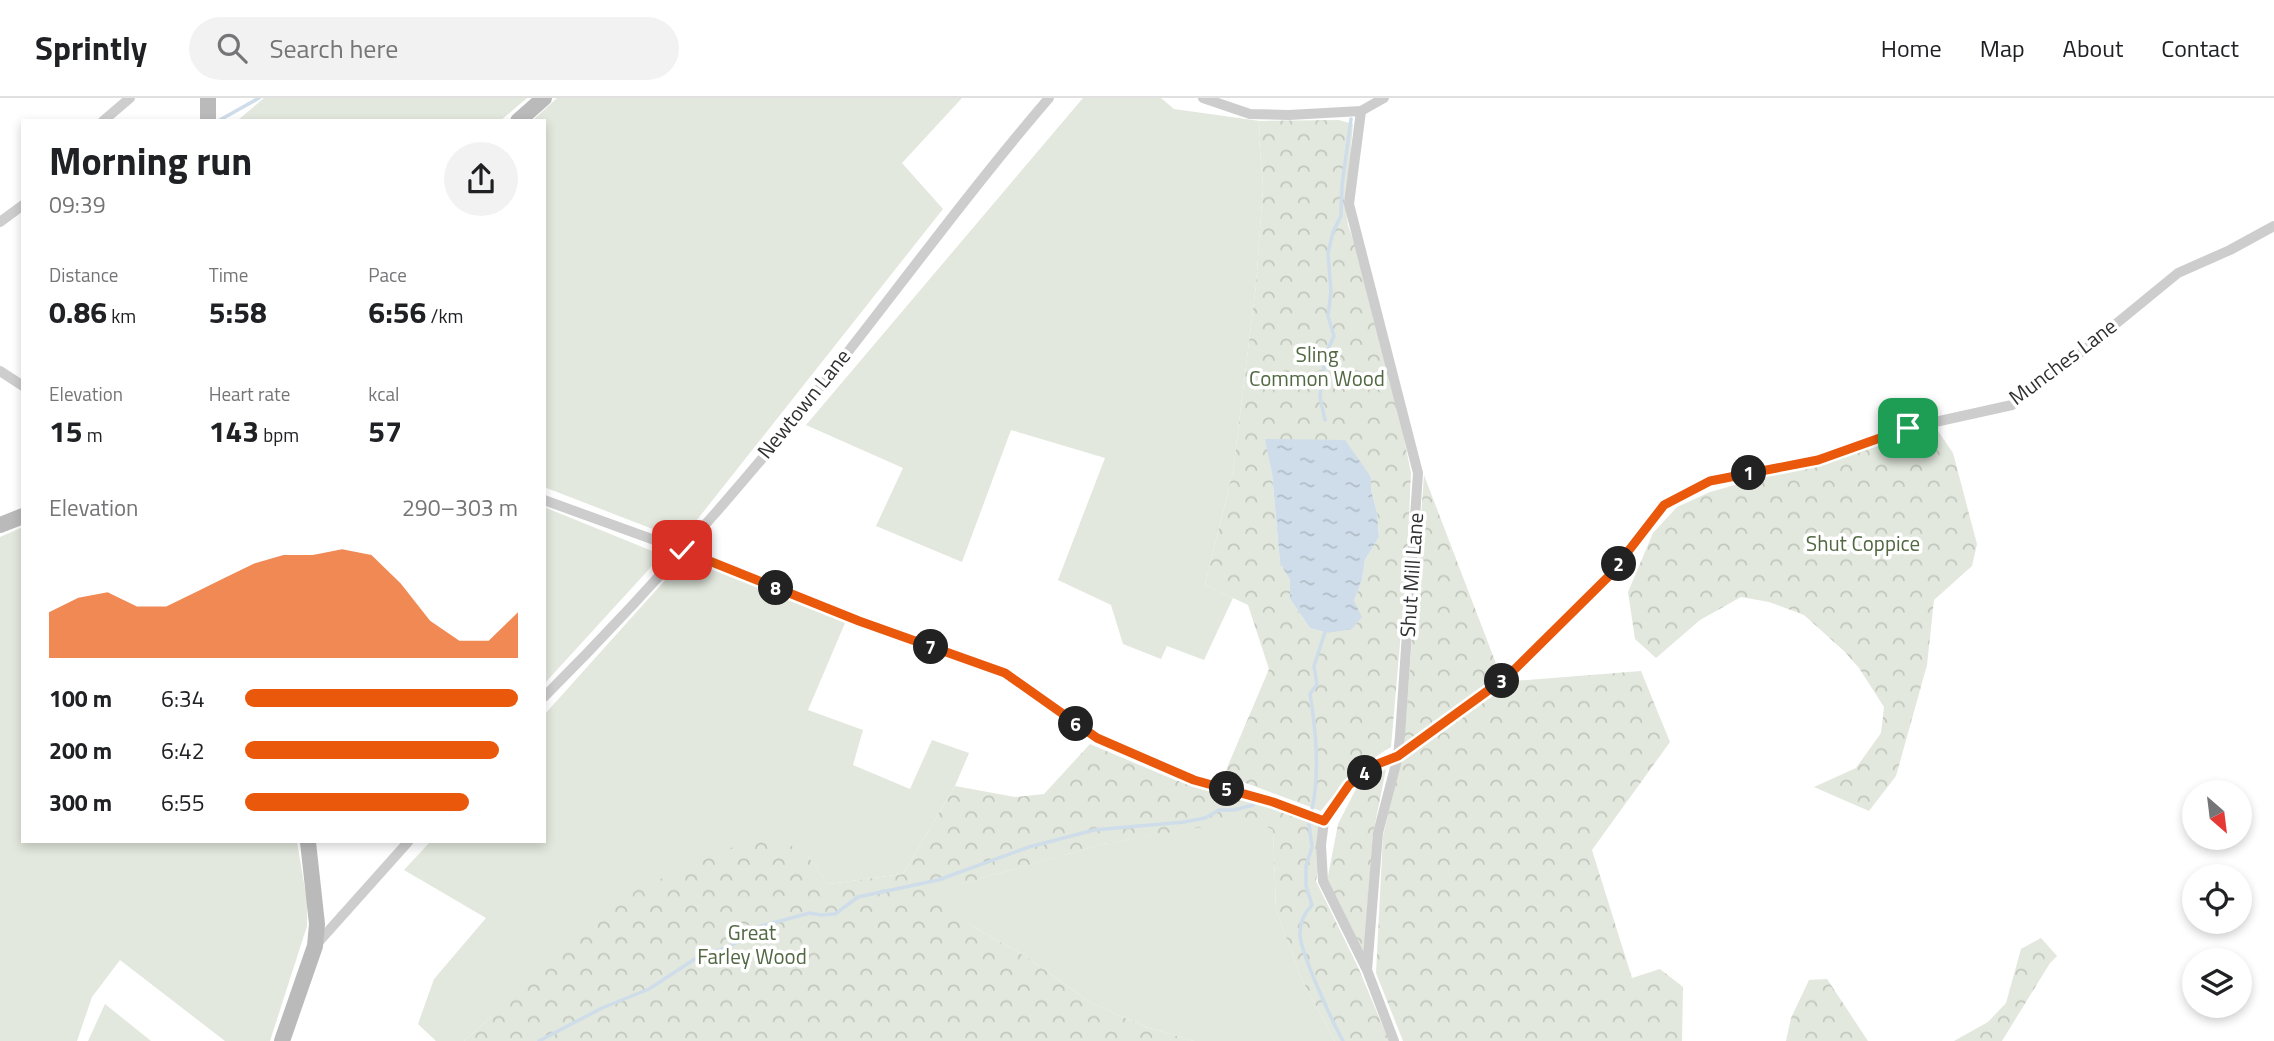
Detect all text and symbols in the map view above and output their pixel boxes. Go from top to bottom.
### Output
search box [189,17,679,80]
text: Sprintly [35,23,147,73]
icon: search [213,29,251,67]
text: Search here [269,29,398,68]
text: Home [1881,30,1942,66]
text: Map [1980,30,2025,66]
text: About [2063,30,2123,66]
text: Contact [2161,30,2239,66]
text: Morning run [49,132,252,190]
button: share [444,142,518,216]
text: 09:39 [49,187,106,222]
text: Distance [49,260,118,289]
text: Time [209,260,248,289]
text: Pace [368,260,407,289]
text: 0.86 [49,289,107,335]
text: 5:58 [209,289,267,335]
text: 6:56 [368,289,426,335]
text: km [107,301,136,330]
text: /km [426,301,463,330]
street label: Munches Lane [2002,310,2123,412]
park label: Sling Common Wood [1249,338,1385,394]
street label: Newtown Lane [749,341,858,465]
text: Elevation [49,379,123,408]
text: Heart rate [209,379,290,408]
text: kcal [368,379,399,408]
pin [1878,398,1938,458]
text: 15 [49,408,83,454]
text: 143 [209,408,259,454]
text: 57 [368,408,402,454]
icon: arrive [1889,409,1927,447]
text: m [83,420,103,449]
text: bpm [259,420,299,449]
pin: 1 [1732,456,1766,490]
text: 1 [1743,458,1754,487]
text: Elevation [49,490,138,525]
text: 290–303 m [402,490,518,525]
street label: Shut Mill Lane [1391,512,1431,638]
pin [652,520,712,580]
park label: Shut Coppice [1806,527,1920,559]
icon: check [663,531,701,569]
pin: 2 [1602,546,1636,582]
text: 2 [1613,549,1624,578]
pin: 8 [758,570,794,606]
text: 8 [770,573,781,602]
pin: 7 [914,630,948,664]
text: 7 [925,632,936,661]
pin: 3 [1484,664,1520,698]
text: 3 [1496,666,1507,695]
text: 100 m [49,681,112,716]
text: 6:34 [161,681,205,716]
pin: 6 [1058,706,1094,742]
text: 6 [1070,709,1081,738]
text: 200 m [49,733,112,768]
text: 6:42 [161,733,205,768]
pin: 4 [1348,756,1382,790]
text: 4 [1359,758,1370,787]
pin: 5 [1210,772,1244,806]
text: 5 [1221,774,1232,803]
north arrow [2182,780,2252,850]
map controls [2182,780,2252,1018]
text: 300 m [49,785,112,820]
text: 6:55 [161,785,205,820]
button: locate [2182,864,2252,934]
park label: Great Farley Wood [697,916,807,972]
button: layers [2182,948,2252,1018]

